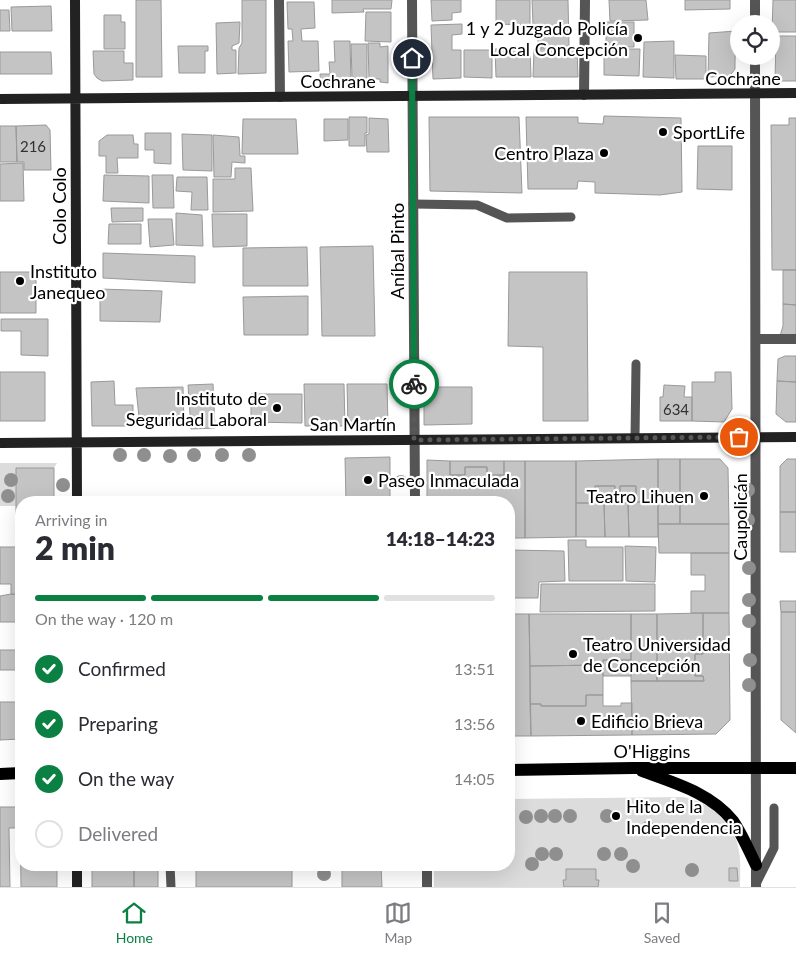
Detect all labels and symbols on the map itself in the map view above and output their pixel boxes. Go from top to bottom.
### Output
place label: 1 y 2 Juzgado Policía Local Concepción [466,17,628,60]
marker: 1 y 2 Juzgado Policía Local Concepción [632,32,644,44]
pin [391,37,433,79]
street label: Cochrane [705,67,781,89]
street label: Cochrane [300,70,376,92]
place label: SportLife [673,121,745,143]
marker: SportLife [657,126,669,138]
house number: 216 [20,137,46,155]
place label: Centro Plaza [494,142,594,164]
marker: Centro Plaza [598,147,610,159]
street label: Colo Colo [48,167,70,245]
street label: Aníbal Pinto [386,203,408,299]
place label: Instituto Janequeo [30,260,106,303]
marker: Instituto Janequeo [14,275,26,287]
courier [389,359,439,409]
place label: Instituto de Seguridad Laboral [126,387,267,430]
house number: 634 [663,400,689,418]
marker: Instituto de Seguridad Laboral [271,402,283,414]
street label: San Martín [310,413,396,435]
pin [718,416,760,458]
place label: Paseo Inmaculada [378,469,519,491]
street label: Caupolicán [729,473,751,561]
marker: Paseo Inmaculada [362,474,374,486]
place label: Teatro Lihuen [587,485,694,507]
marker: Teatro Lihuen [698,490,710,502]
place label: Teatro Universidad de Concepción [583,633,731,676]
marker: Teatro Universidad de Concepción [567,648,579,660]
place label: Edificio Brieva [591,710,703,732]
marker: Edificio Brieva [575,715,587,727]
street label: O'Higgins [614,740,691,762]
place label: Hito de la Independencia [626,795,742,838]
marker: Hito de la Independencia [610,810,622,822]

